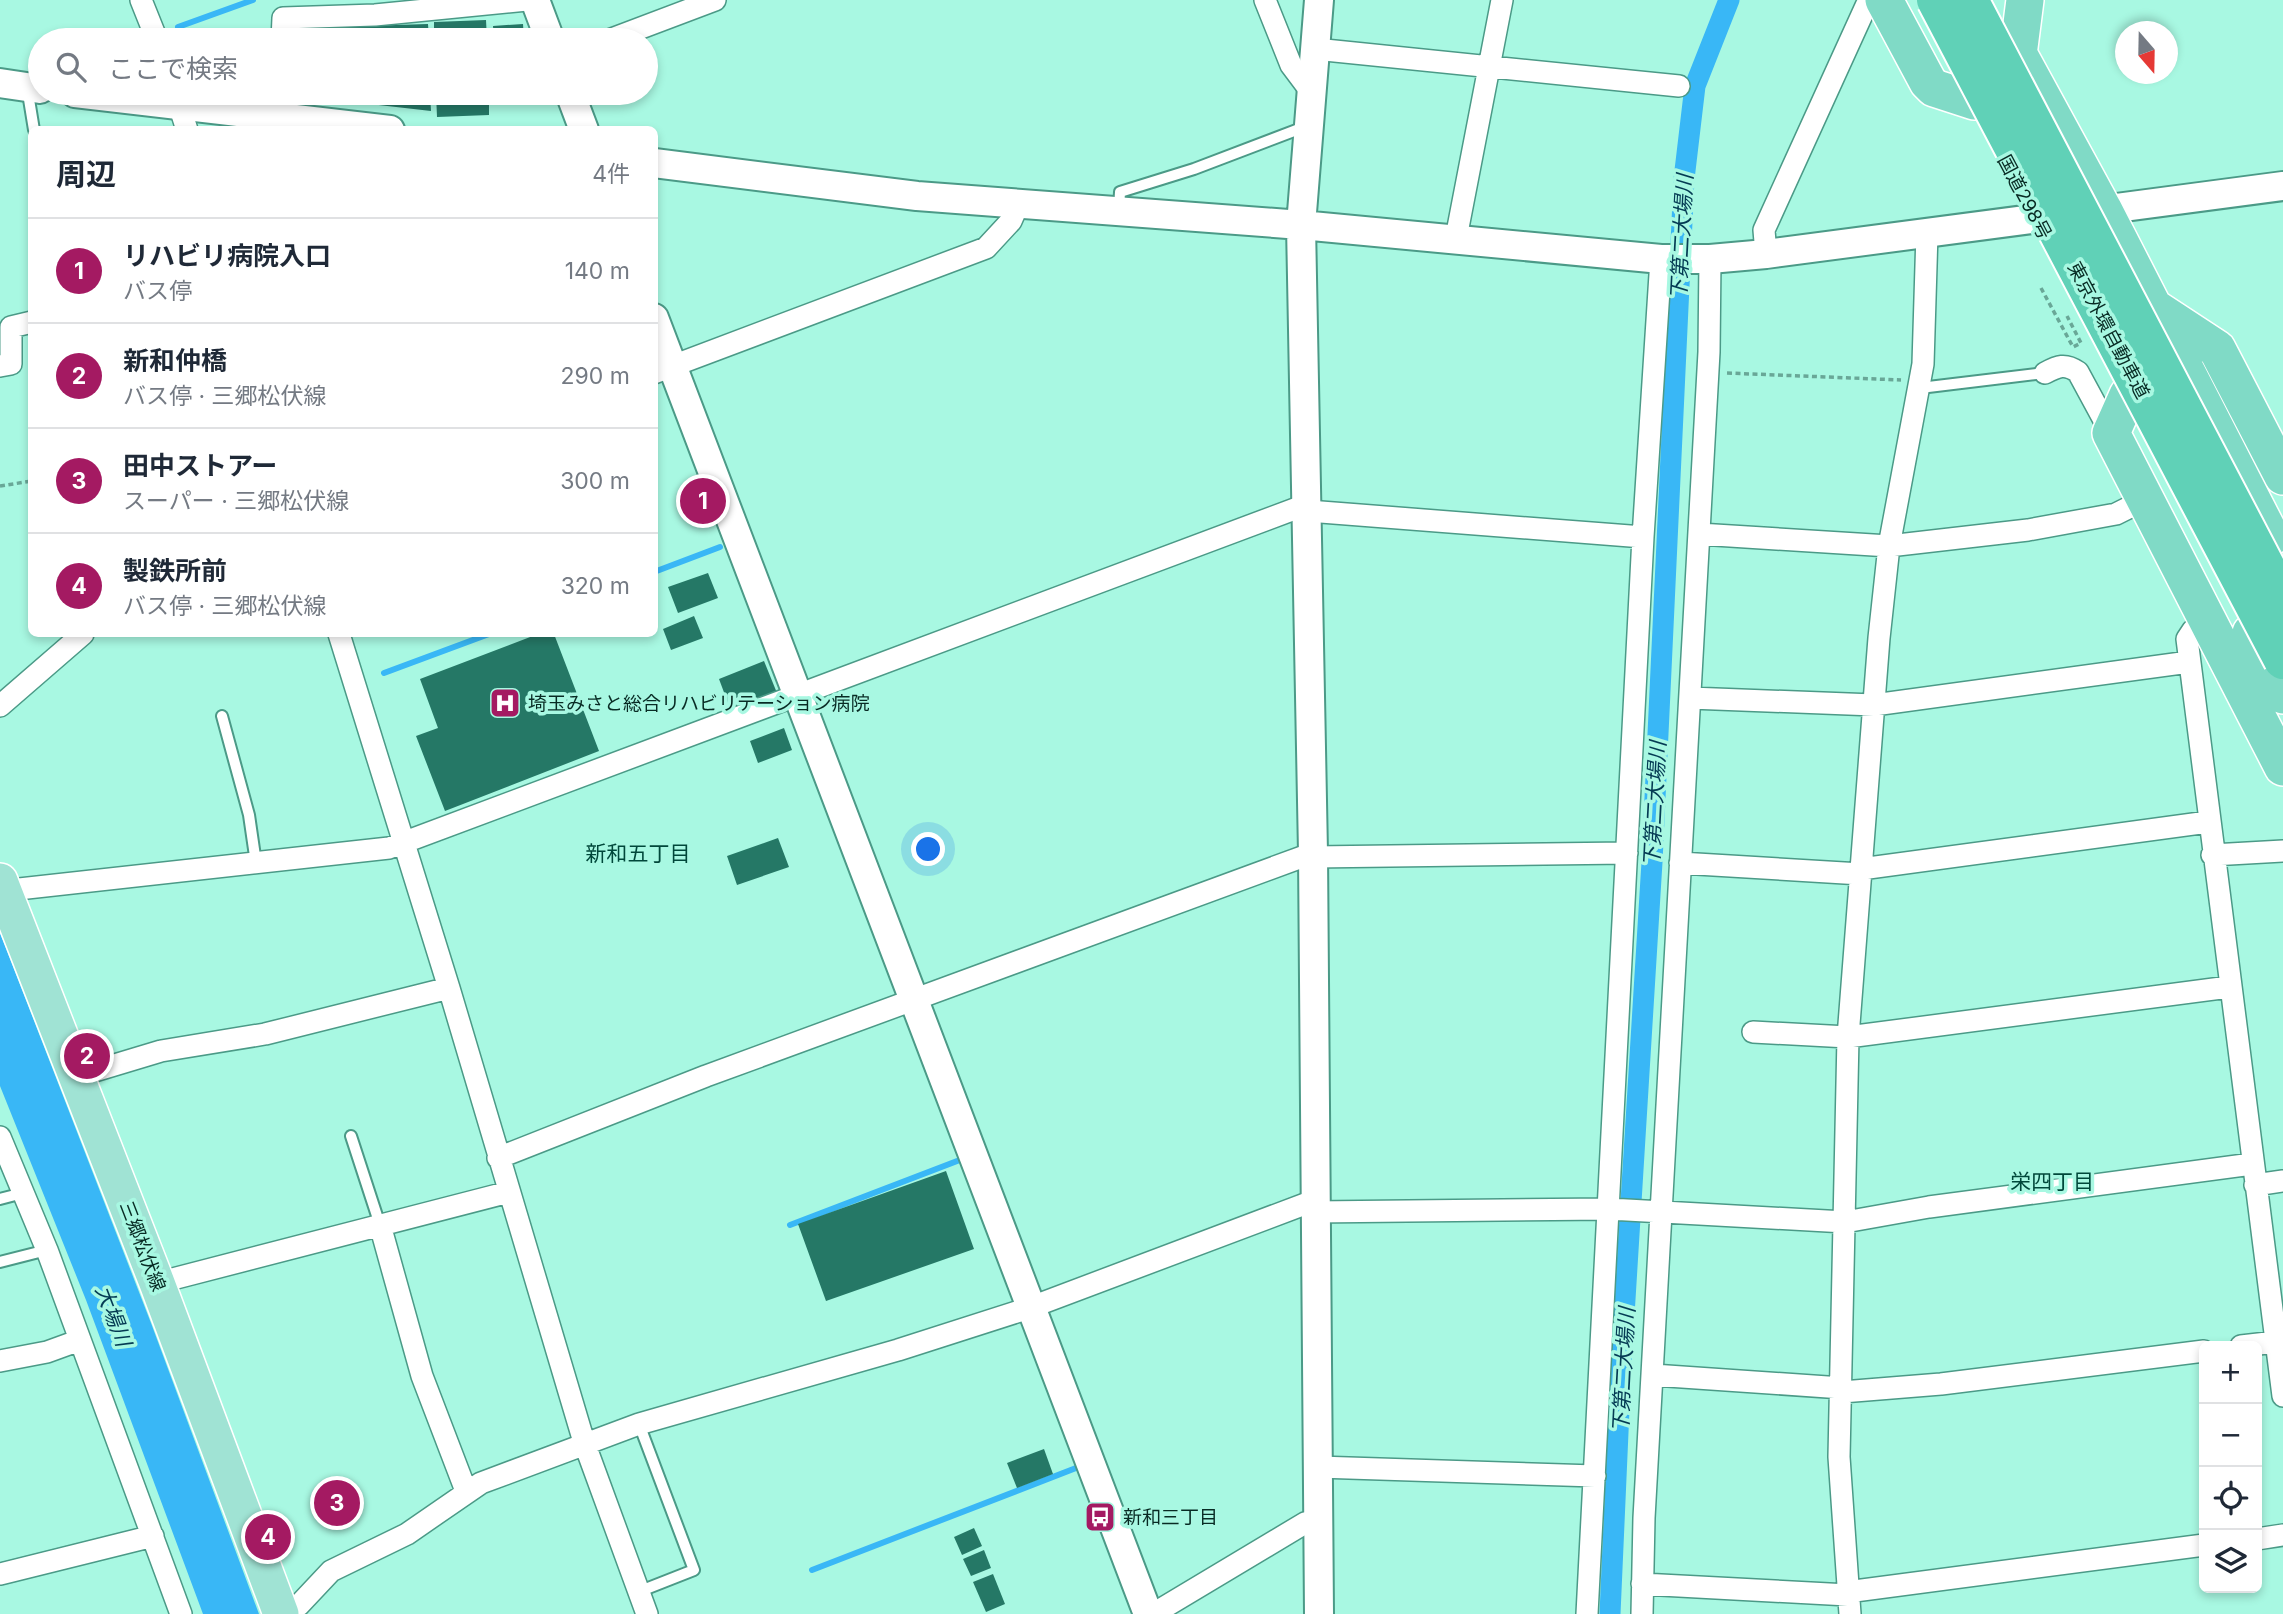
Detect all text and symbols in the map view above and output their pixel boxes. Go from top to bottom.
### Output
north arrow [2115,21,2178,84]
search box [28,28,658,105]
icon: search [52,48,90,86]
text: ここで検索 [108,53,238,84]
street label: 国道298号 [1993,151,2056,243]
text: 周辺 [56,156,116,192]
text: 4件 [592,160,630,188]
water label: 下第二大場川 [1666,171,1697,301]
text: リハビリ病院入口 [123,240,331,271]
text: 1 [74,257,84,285]
text: 140 m [565,257,630,285]
street label: 東京外環自動車道 [2063,258,2154,403]
text: バス停 [123,277,192,305]
text: 新和仲橋 [123,345,227,376]
text: 2 [72,362,86,390]
text: 290 m [561,362,630,390]
text: バス停 · 三郷松伏線 [123,382,327,410]
text: 田中ストアー [123,450,277,481]
text: 3 [72,467,86,495]
text: 300 m [560,467,630,495]
pin: 1 [680,475,726,527]
text: スーパー · 三郷松伏線 [123,487,349,515]
text: 製鉄所前 [123,555,227,586]
text: 4 [71,572,87,600]
text: 320 m [561,572,630,600]
text: バス停 · 三郷松伏線 [123,592,327,620]
hospital icon: 埼玉みさと総合リハビリテーション病院 [488,686,522,720]
place label: 埼玉みさと総合リハビリテーション病院 [528,692,870,715]
water label: 下第二大場川 [1639,738,1670,868]
your location [911,832,945,866]
district label: 新和五丁目 [586,841,691,866]
pin: 2 [64,1030,110,1082]
district label: 栄四丁目 [2010,1169,2094,1194]
street label: 三郷松伏線 [115,1198,170,1295]
water label: 大場川 [91,1282,137,1352]
water label: 下第二大場川 [1608,1304,1639,1434]
map controls [2199,1341,2262,1593]
button: + [2199,1341,2262,1404]
button: − [2199,1404,2262,1467]
button: locate [2199,1467,2262,1530]
pin: 3 [314,1477,360,1529]
bus stop icon: 新和三丁目 [1083,1500,1117,1534]
place label: 新和三丁目 [1123,1506,1218,1529]
pin: 4 [245,1511,291,1563]
button: layers [2199,1530,2262,1593]

